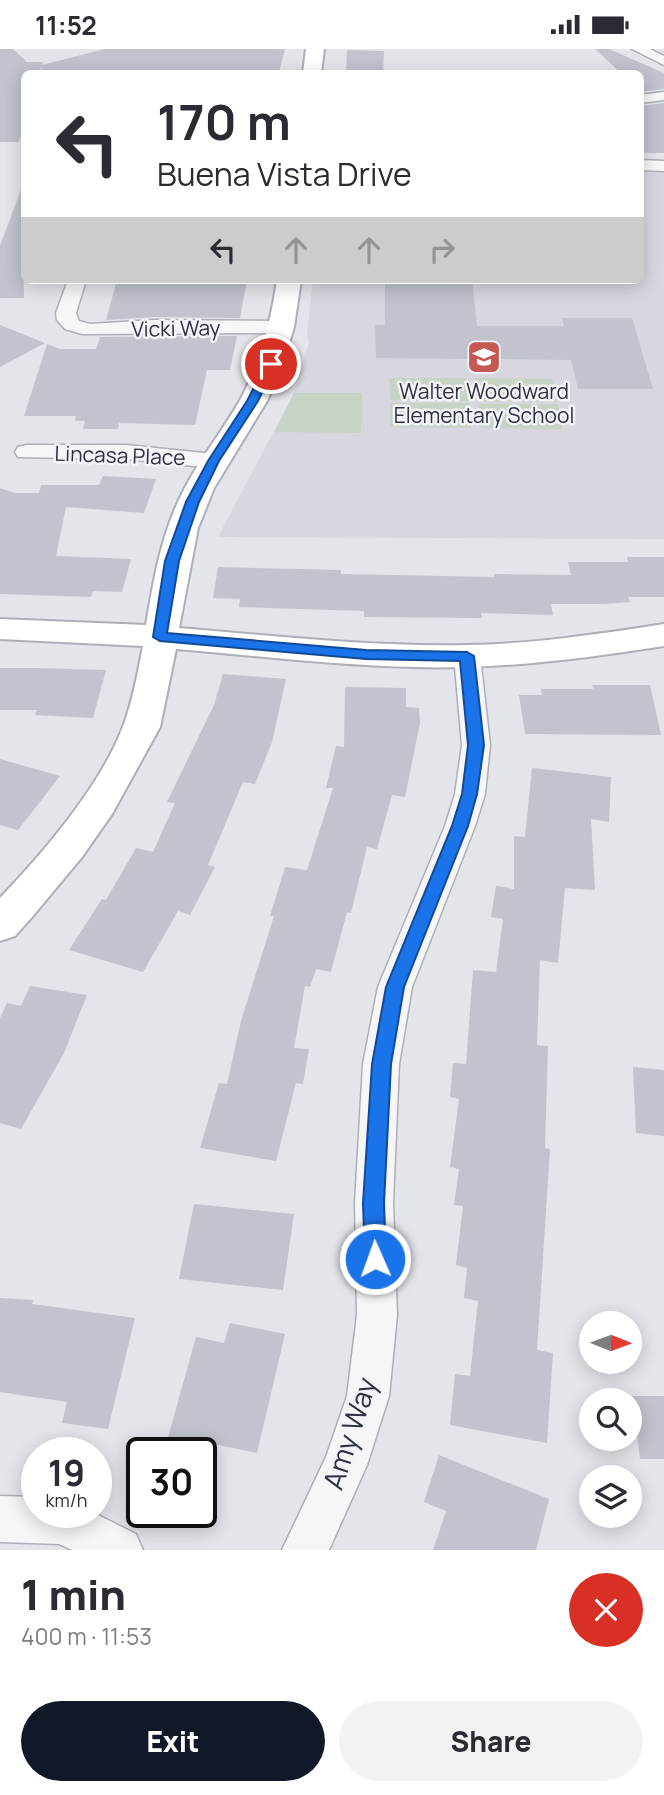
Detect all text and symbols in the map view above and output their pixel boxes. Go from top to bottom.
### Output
text: 11:52 [35,7,97,43]
text: 170 m [157,88,291,155]
icon: left [42,98,133,189]
text: Buena Vista Drive [157,152,412,196]
icon: left [204,231,242,269]
icon: ahead [277,231,315,269]
icon: ahead [350,231,388,269]
icon: right [423,231,461,269]
street label: Vicki Way [131,313,221,343]
pin [241,334,301,394]
school or university icon: Walter Woodward Elementary School [465,338,503,376]
icon: arrive [252,345,290,383]
place label: Walter Woodward Elementary School [394,377,574,429]
street label: Lincasa Place [54,439,186,471]
position arrow [338,1222,412,1296]
north arrow [579,1311,642,1374]
map controls [579,1311,642,1528]
street label: Amy Way [313,1372,385,1494]
button: search [579,1388,642,1451]
speed limit sign: 30 [126,1437,217,1528]
text: 19 [48,1449,85,1497]
button: layers [579,1465,642,1528]
text: km/h [46,1488,87,1512]
text: 1 min [21,1565,126,1623]
button: close [569,1573,643,1647]
text: 400 m · 11:53 [21,1620,152,1652]
button: Exit [21,1701,325,1781]
button: Share [339,1701,643,1781]

